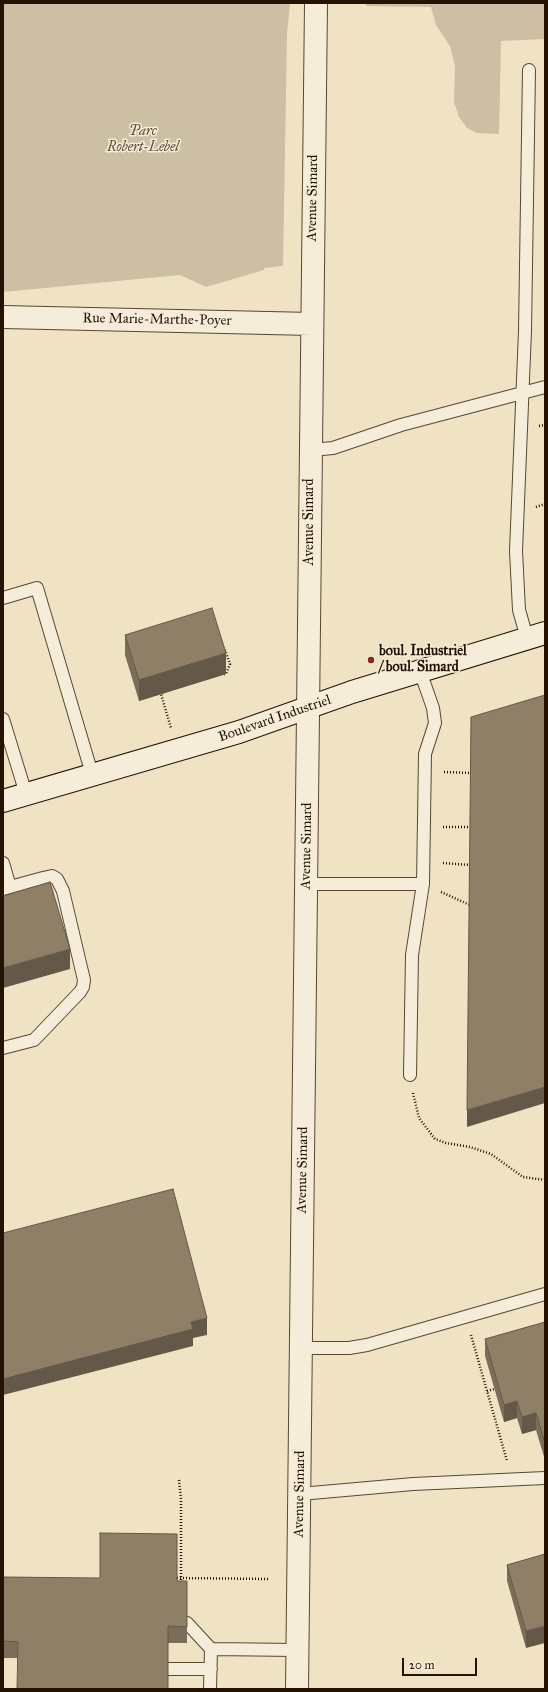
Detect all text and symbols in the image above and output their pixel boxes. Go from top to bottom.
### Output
park label: Parc Robert-Lebel [107,124,179,156]
street label: Avenue Simard [304,154,322,242]
street label: Rue Marie-Marthe-Poyer [82,310,232,330]
street label: Avenue Simard [302,479,318,565]
place label: boul. Industriel / boul. Simard [379,644,467,676]
marker: boul. Industriel / boul. Simard [366,655,376,665]
street label: Boulevard Industriel [216,692,334,746]
street label: Avenue Simard [298,802,316,890]
street label: Avenue Simard [294,1126,312,1214]
street label: Avenue Simard [291,1450,309,1538]
scale bar [404,1650,479,1676]
text: 20 m [409,1658,435,1672]

